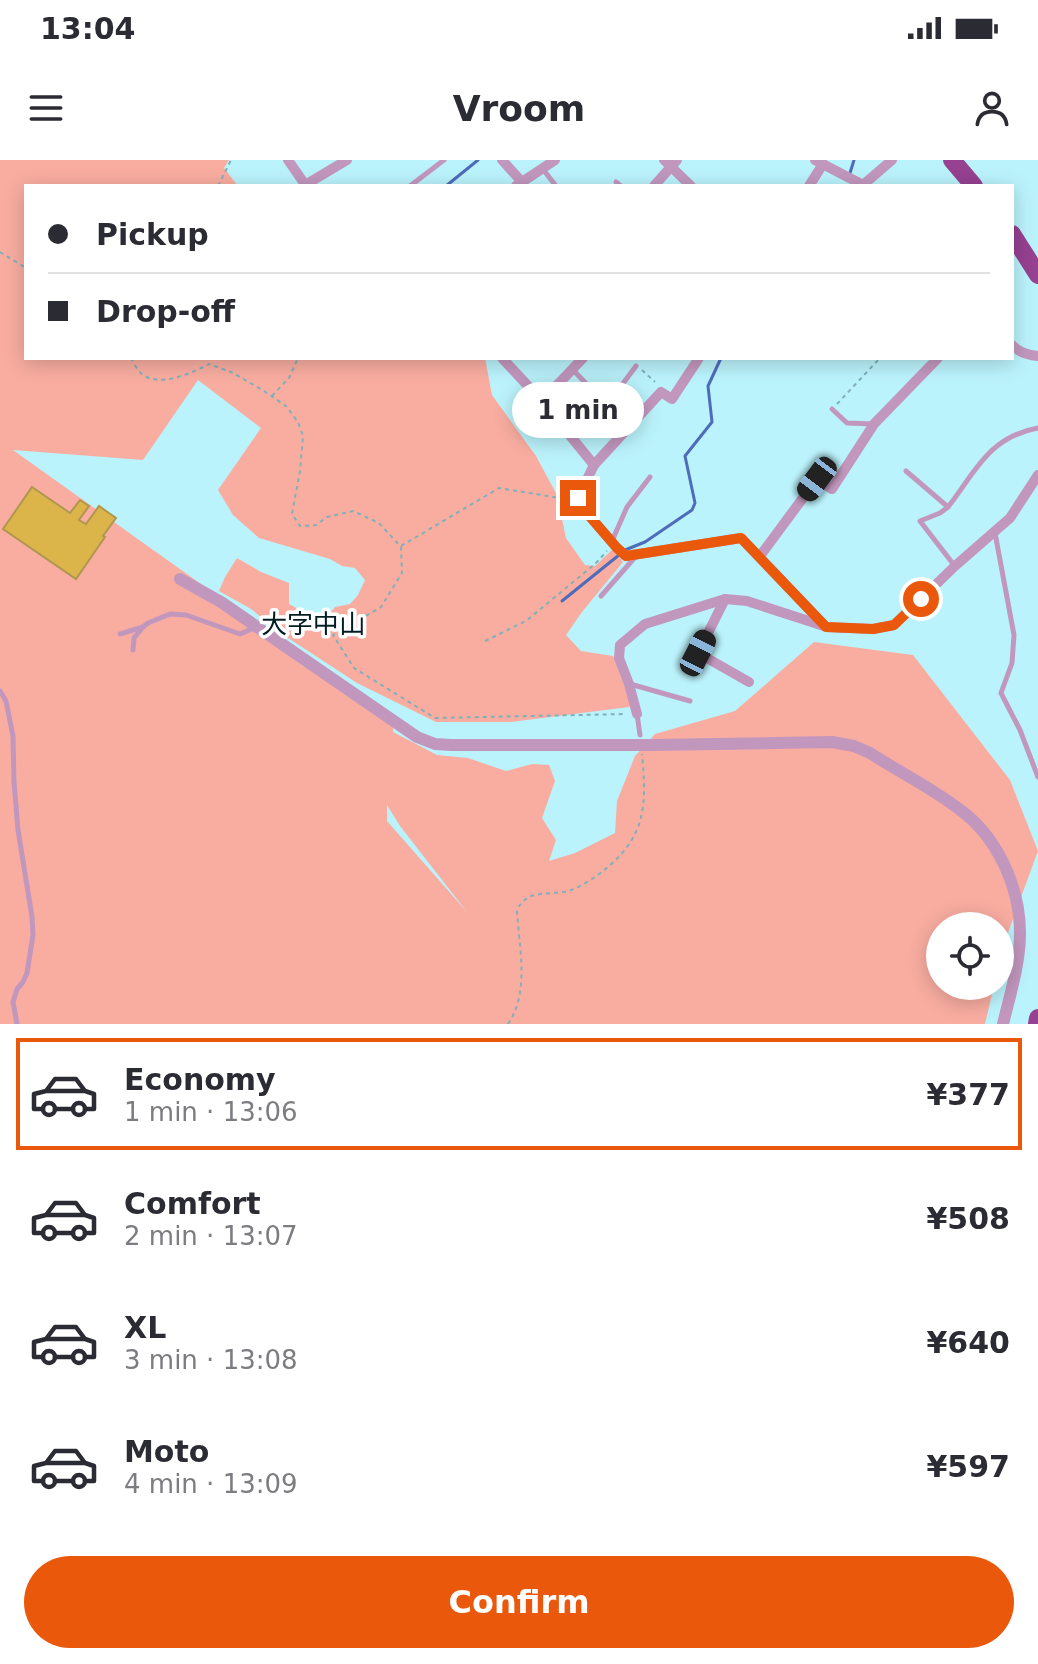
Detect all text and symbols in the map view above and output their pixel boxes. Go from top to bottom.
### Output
text: 13:04 [40,11,136,46]
icon: menu [24,86,68,130]
icon: person [970,86,1014,130]
text: Vroom [453,88,585,129]
text: Pickup [96,217,209,252]
text: Drop-off [96,294,235,329]
callout: 1 min [512,382,644,438]
text: 1 min [537,395,619,425]
car [793,453,841,505]
route end [560,480,596,516]
route start [903,581,939,617]
district label: 大字中山 [261,609,365,639]
car [676,626,720,680]
map controls [926,912,1014,1000]
button: locate [926,912,1014,1000]
icon: car [28,1058,100,1130]
text: Economy [124,1062,276,1097]
text: ¥377 [927,1077,1010,1112]
text: 1 min · 13:06 [124,1097,298,1127]
icon: car [28,1182,100,1254]
text: Comfort [124,1186,261,1221]
text: ¥508 [927,1201,1010,1236]
text: 2 min · 13:07 [124,1221,298,1251]
icon: car [28,1306,100,1378]
text: XL [124,1310,166,1345]
text: ¥640 [927,1325,1010,1360]
text: 3 min · 13:08 [124,1345,298,1375]
icon: car [28,1430,100,1502]
text: Moto [124,1434,209,1469]
text: ¥597 [927,1449,1010,1484]
text: 4 min · 13:09 [124,1469,298,1499]
button: Confirm [24,1556,1014,1648]

